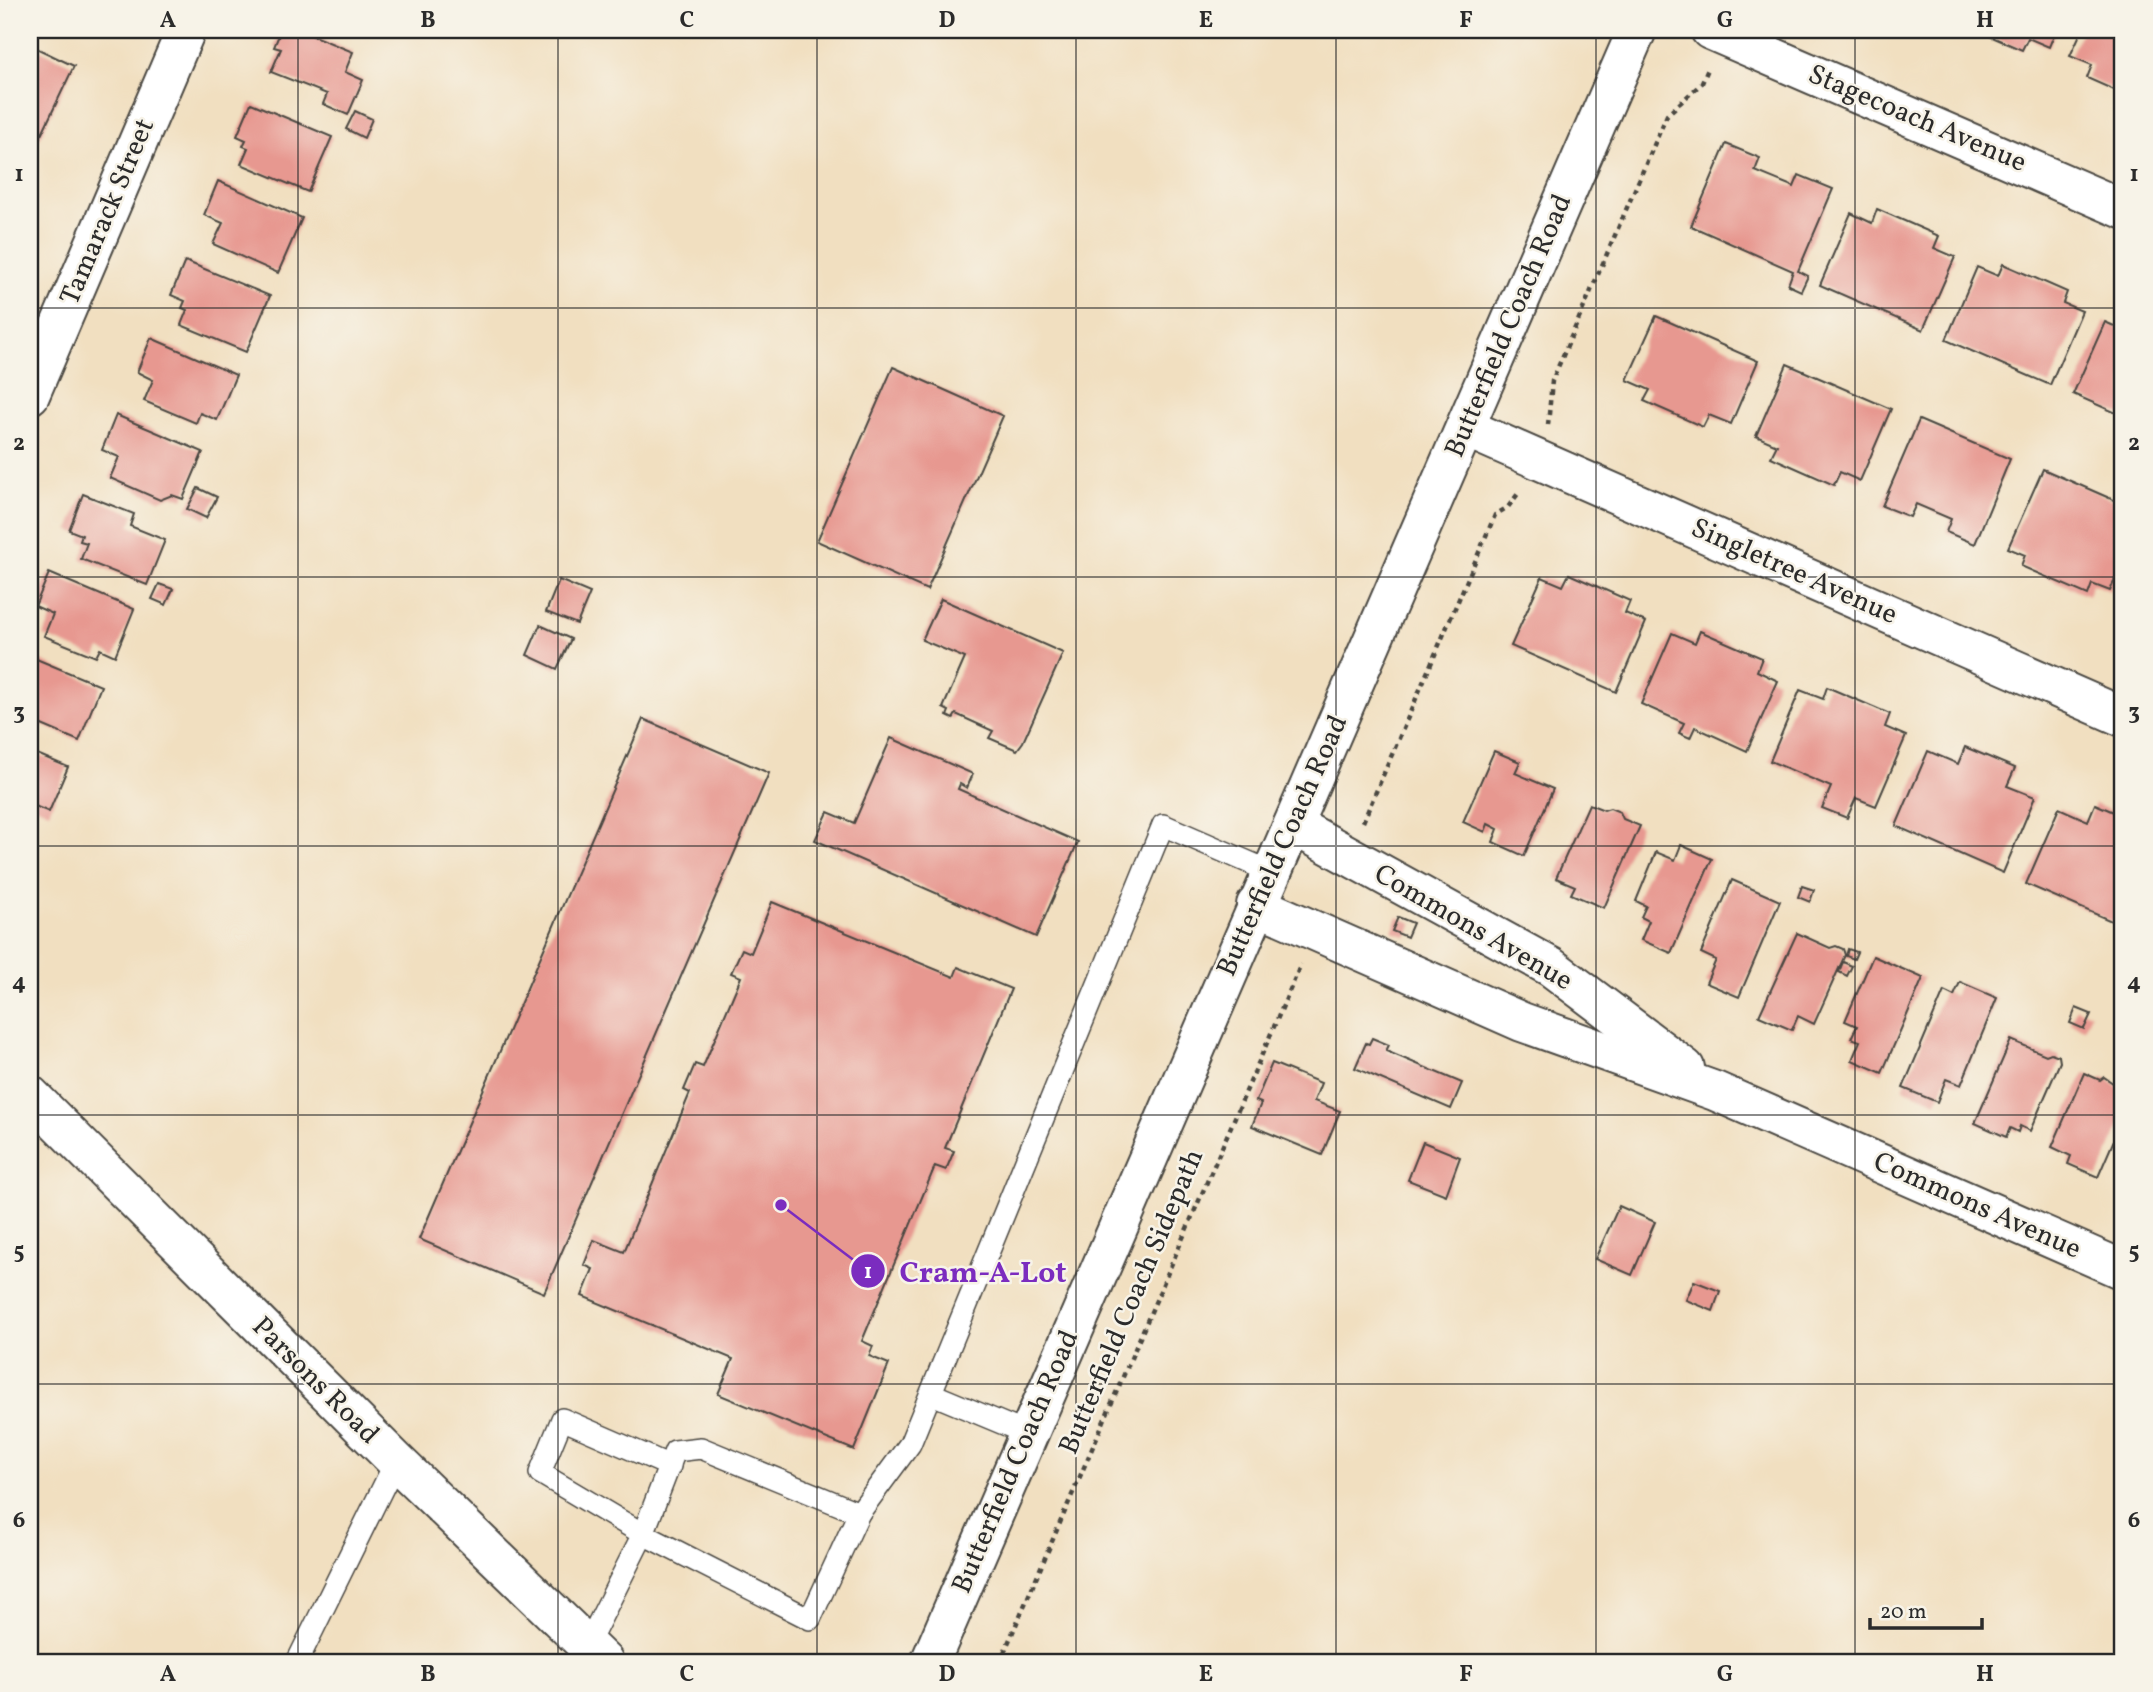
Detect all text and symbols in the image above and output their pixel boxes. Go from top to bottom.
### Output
text: A [160,5,176,37]
text: B [420,5,436,37]
text: C [680,5,694,37]
text: D [939,5,956,37]
text: E [1199,5,1213,37]
text: F [1459,5,1473,37]
text: G [1717,5,1733,37]
text: H [1976,5,1994,37]
street label: Stagecoach Avenue [1802,55,2032,183]
street label: Tamarack Street [51,113,165,311]
text: 1 [14,159,24,191]
text: 1 [2129,159,2139,191]
street label: Butterfield Coach Road [1436,188,1582,464]
text: 2 [13,428,25,460]
text: 2 [2128,428,2140,460]
street label: Singletree Avenue [1685,509,1903,635]
text: 3 [13,697,25,729]
text: 3 [2128,697,2140,729]
street label: Butterfield Coach Road [1208,709,1358,983]
street label: Commons Avenue [1366,855,1580,1001]
text: 4 [12,967,26,999]
text: 4 [2127,967,2141,999]
street label: Butterfield Coach Sidepath [1050,1143,1214,1461]
street label: Commons Avenue [1867,1143,2087,1269]
text: 5 [13,1236,25,1268]
text: 5 [2128,1236,2140,1268]
callout: Cram-A-Lot [851,1246,1081,1297]
text: Cram-A-Lot [899,1253,1067,1295]
text: 1 [864,1258,872,1287]
street label: Parsons Road [242,1308,388,1454]
street label: Butterfield Coach Road [943,1324,1089,1600]
text: 6 [13,1505,25,1537]
text: 6 [2128,1505,2140,1537]
scale bar [1870,1587,1982,1631]
text: 20 m [1880,1598,1926,1627]
text: A [160,1659,176,1691]
text: B [420,1659,436,1691]
text: C [680,1659,694,1691]
text: D [939,1659,956,1691]
text: E [1199,1659,1213,1691]
text: F [1459,1659,1473,1691]
text: G [1717,1659,1733,1691]
text: H [1976,1659,1994,1691]

